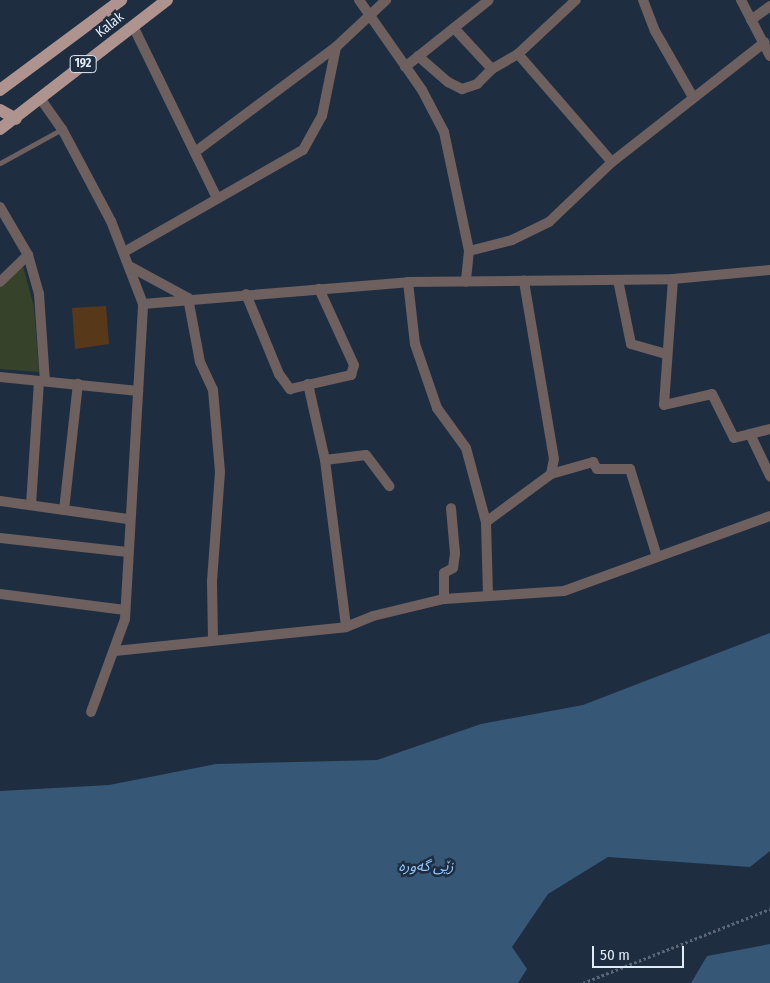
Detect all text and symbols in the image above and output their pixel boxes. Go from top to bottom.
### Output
street label: Kalak [93,9,127,41]
road number: 192 [69,54,97,74]
water label: زێی گەورە [398,858,454,876]
scale bar [595,936,688,968]
text: 50 m [600,946,630,964]

